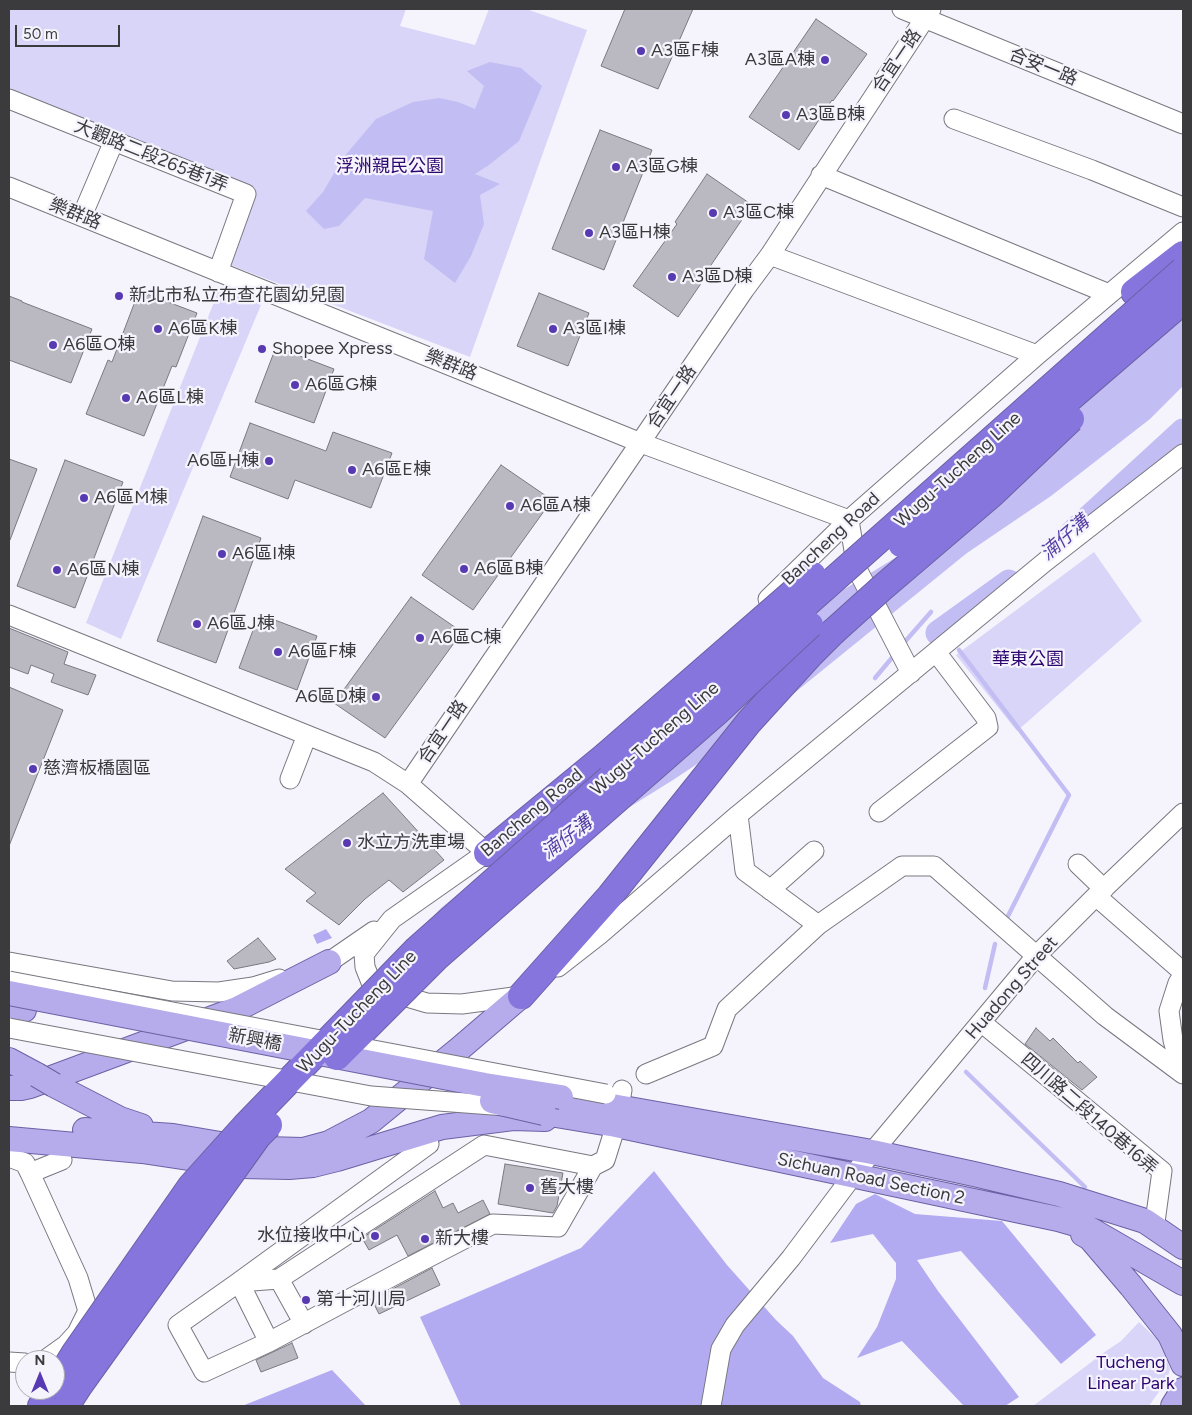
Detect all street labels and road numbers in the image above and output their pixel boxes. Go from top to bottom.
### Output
street label: 合宜一路 [868,25,926,97]
street label: 合安一路 [1006,44,1080,90]
street label: 大觀路二段265巷1弄 [71,115,231,197]
street label: 樂群路 [46,194,104,234]
street label: 樂群路 [422,345,480,385]
street label: 合宜一路 [643,361,701,433]
street label: Wugu-Tucheng Line [890,408,1026,532]
street label: Bancheng Road [777,488,885,590]
street label: Wugu-Tucheng Line [587,678,723,800]
street label: 合宜一路 [414,696,472,768]
street label: Bancheng Road [477,764,587,862]
street label: Huadong Street [961,932,1063,1044]
street label: Wugu-Tucheng Line [293,946,421,1078]
street label: 新興橋 [226,1024,284,1056]
street label: 四川路二段140巷16弄 [1016,1049,1162,1179]
street label: Sichuan Road Section 2 [775,1149,967,1209]

